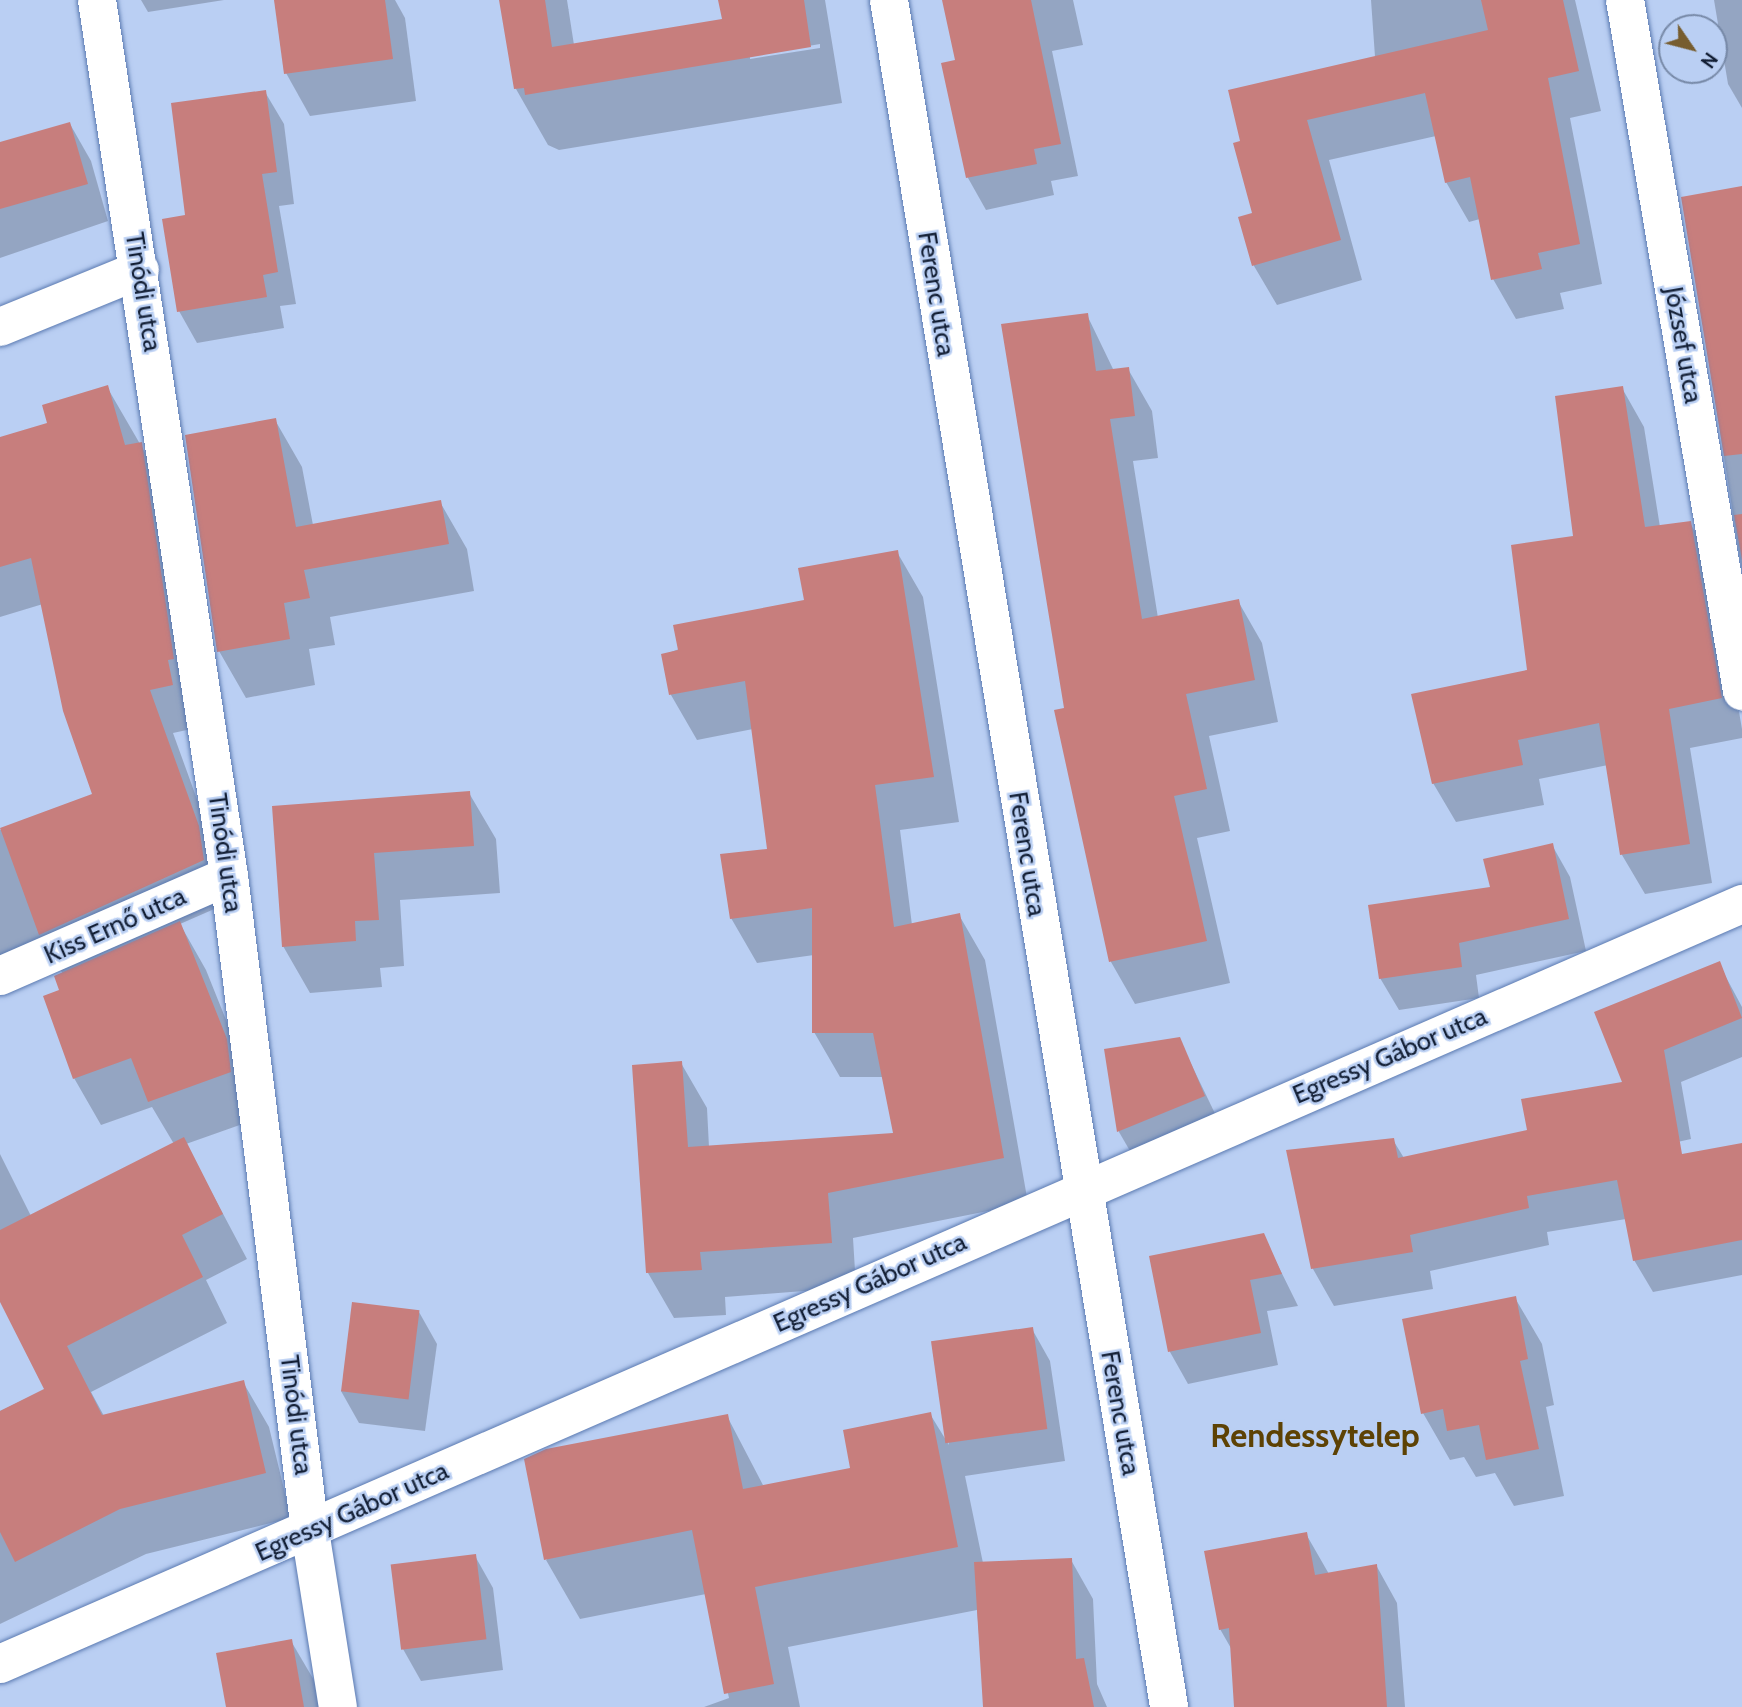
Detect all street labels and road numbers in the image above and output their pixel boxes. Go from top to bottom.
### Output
street label: Ferenc utca [911,229,961,359]
street label: Tinódi utca [118,230,168,354]
street label: József utca [1657,284,1709,406]
street label: Ferenc utca [1002,789,1052,919]
street label: Tinódi utca [201,791,249,915]
street label: Kiss Ernő utca [39,881,191,971]
street label: Egressy Gábor utca [1288,1001,1492,1111]
street label: Egressy Gábor utca [769,1226,971,1340]
street label: Ferenc utca [1094,1348,1146,1478]
street label: Tinódi utca [273,1353,319,1477]
street label: Egressy Gábor utca [251,1455,453,1569]

